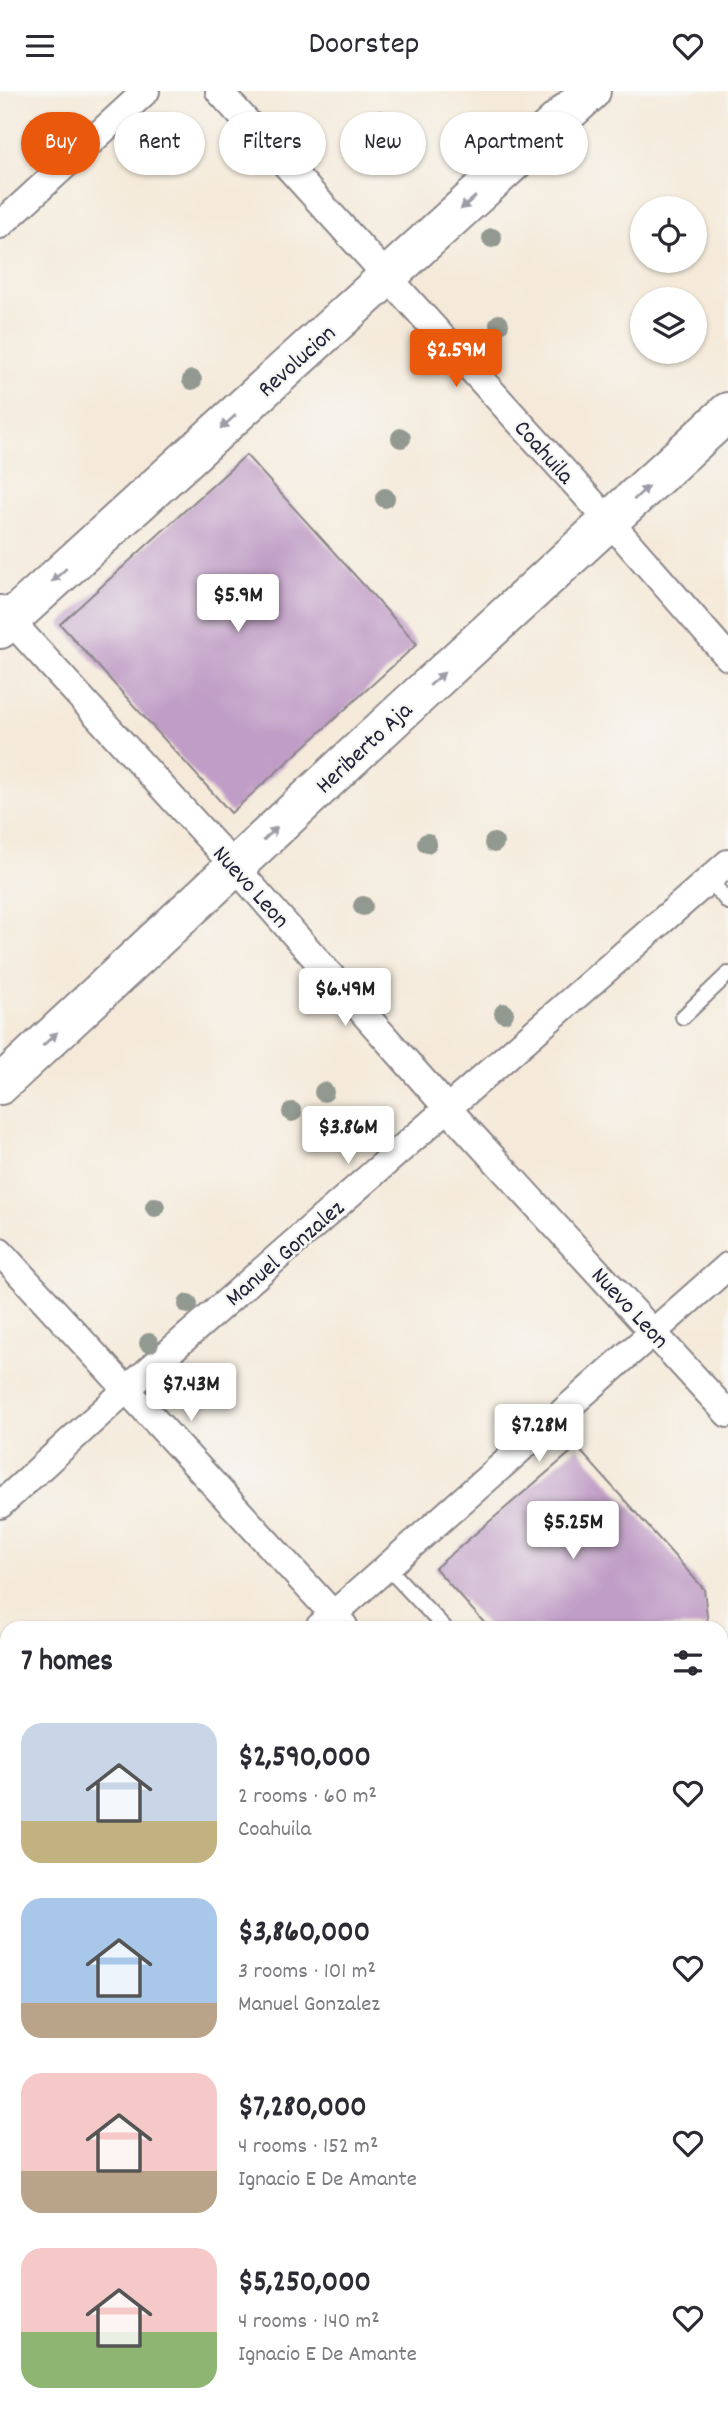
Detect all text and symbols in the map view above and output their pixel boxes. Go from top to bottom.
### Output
text: Doorstep [309,23,419,69]
icon: menu [21,27,59,65]
icon: heart [669,27,707,65]
chip: Buy [21,112,100,175]
chip: Rent [114,112,205,175]
chip: Filters [219,112,326,175]
chip: New [340,112,426,175]
chip: Apartment [440,112,588,175]
one-way arrow [460,194,477,210]
map controls [630,196,707,364]
button: locate [630,196,707,273]
button: layers [630,287,707,364]
street label: Revolucion [251,318,345,407]
pin: $2.59M [399,329,513,389]
text: $2.59M [426,335,486,368]
street label: Coahuila [505,413,581,493]
one-way arrow [219,414,237,430]
one-way arrow [632,485,649,501]
one-way arrow [50,567,68,583]
pin: $5.9M [189,575,287,634]
text: $5.9M [213,580,263,613]
one-way arrow [428,671,446,687]
street label: Heriberto Aja [309,695,422,803]
one-way arrow [261,826,279,842]
street label: Nuevo Leon [203,839,296,937]
pin: $6.49M [288,969,402,1028]
text: $6.49M [315,974,375,1007]
one-way arrow [41,1031,59,1047]
pin: $3.86M [291,1107,405,1166]
text: $3.86M [318,1112,378,1145]
street label: Manuel Gonzalez [219,1193,353,1316]
street label: Nuevo Leon [582,1260,676,1358]
pin: $7.43M [134,1363,248,1423]
text: $7.43M [162,1369,220,1402]
pin: $7.28M [482,1405,596,1464]
text: $7.28M [510,1410,568,1443]
pin: $5.25M [516,1501,630,1561]
text: $5.25M [543,1507,603,1540]
text: 7 homes [21,1642,113,1685]
icon: filters [669,1644,707,1682]
text: $2,590,000 [238,1738,371,1781]
icon: home [77,1751,161,1835]
icon: heart [669,1774,707,1812]
text: 2 rooms · 60 m² [238,1781,377,1814]
text: Coahuila [238,1814,311,1847]
text: $3,860,000 [238,1913,370,1956]
icon: home [77,1926,161,2010]
icon: heart [669,1949,707,1987]
text: 3 rooms · 101 m² [238,1956,376,1989]
text: Manuel Gonzalez [238,1989,380,2022]
text: $7,280,000 [238,2088,367,2131]
icon: home [77,2101,161,2185]
icon: heart [669,2124,707,2162]
text: 4 rooms · 152 m² [238,2131,378,2164]
text: Ignacio E De Amante [238,2164,417,2197]
text: $5,250,000 [238,2263,371,2306]
icon: home [77,2276,161,2360]
icon: heart [669,2299,707,2337]
text: 4 rooms · 140 m² [238,2306,380,2339]
text: Ignacio E De Amante [238,2339,417,2372]

